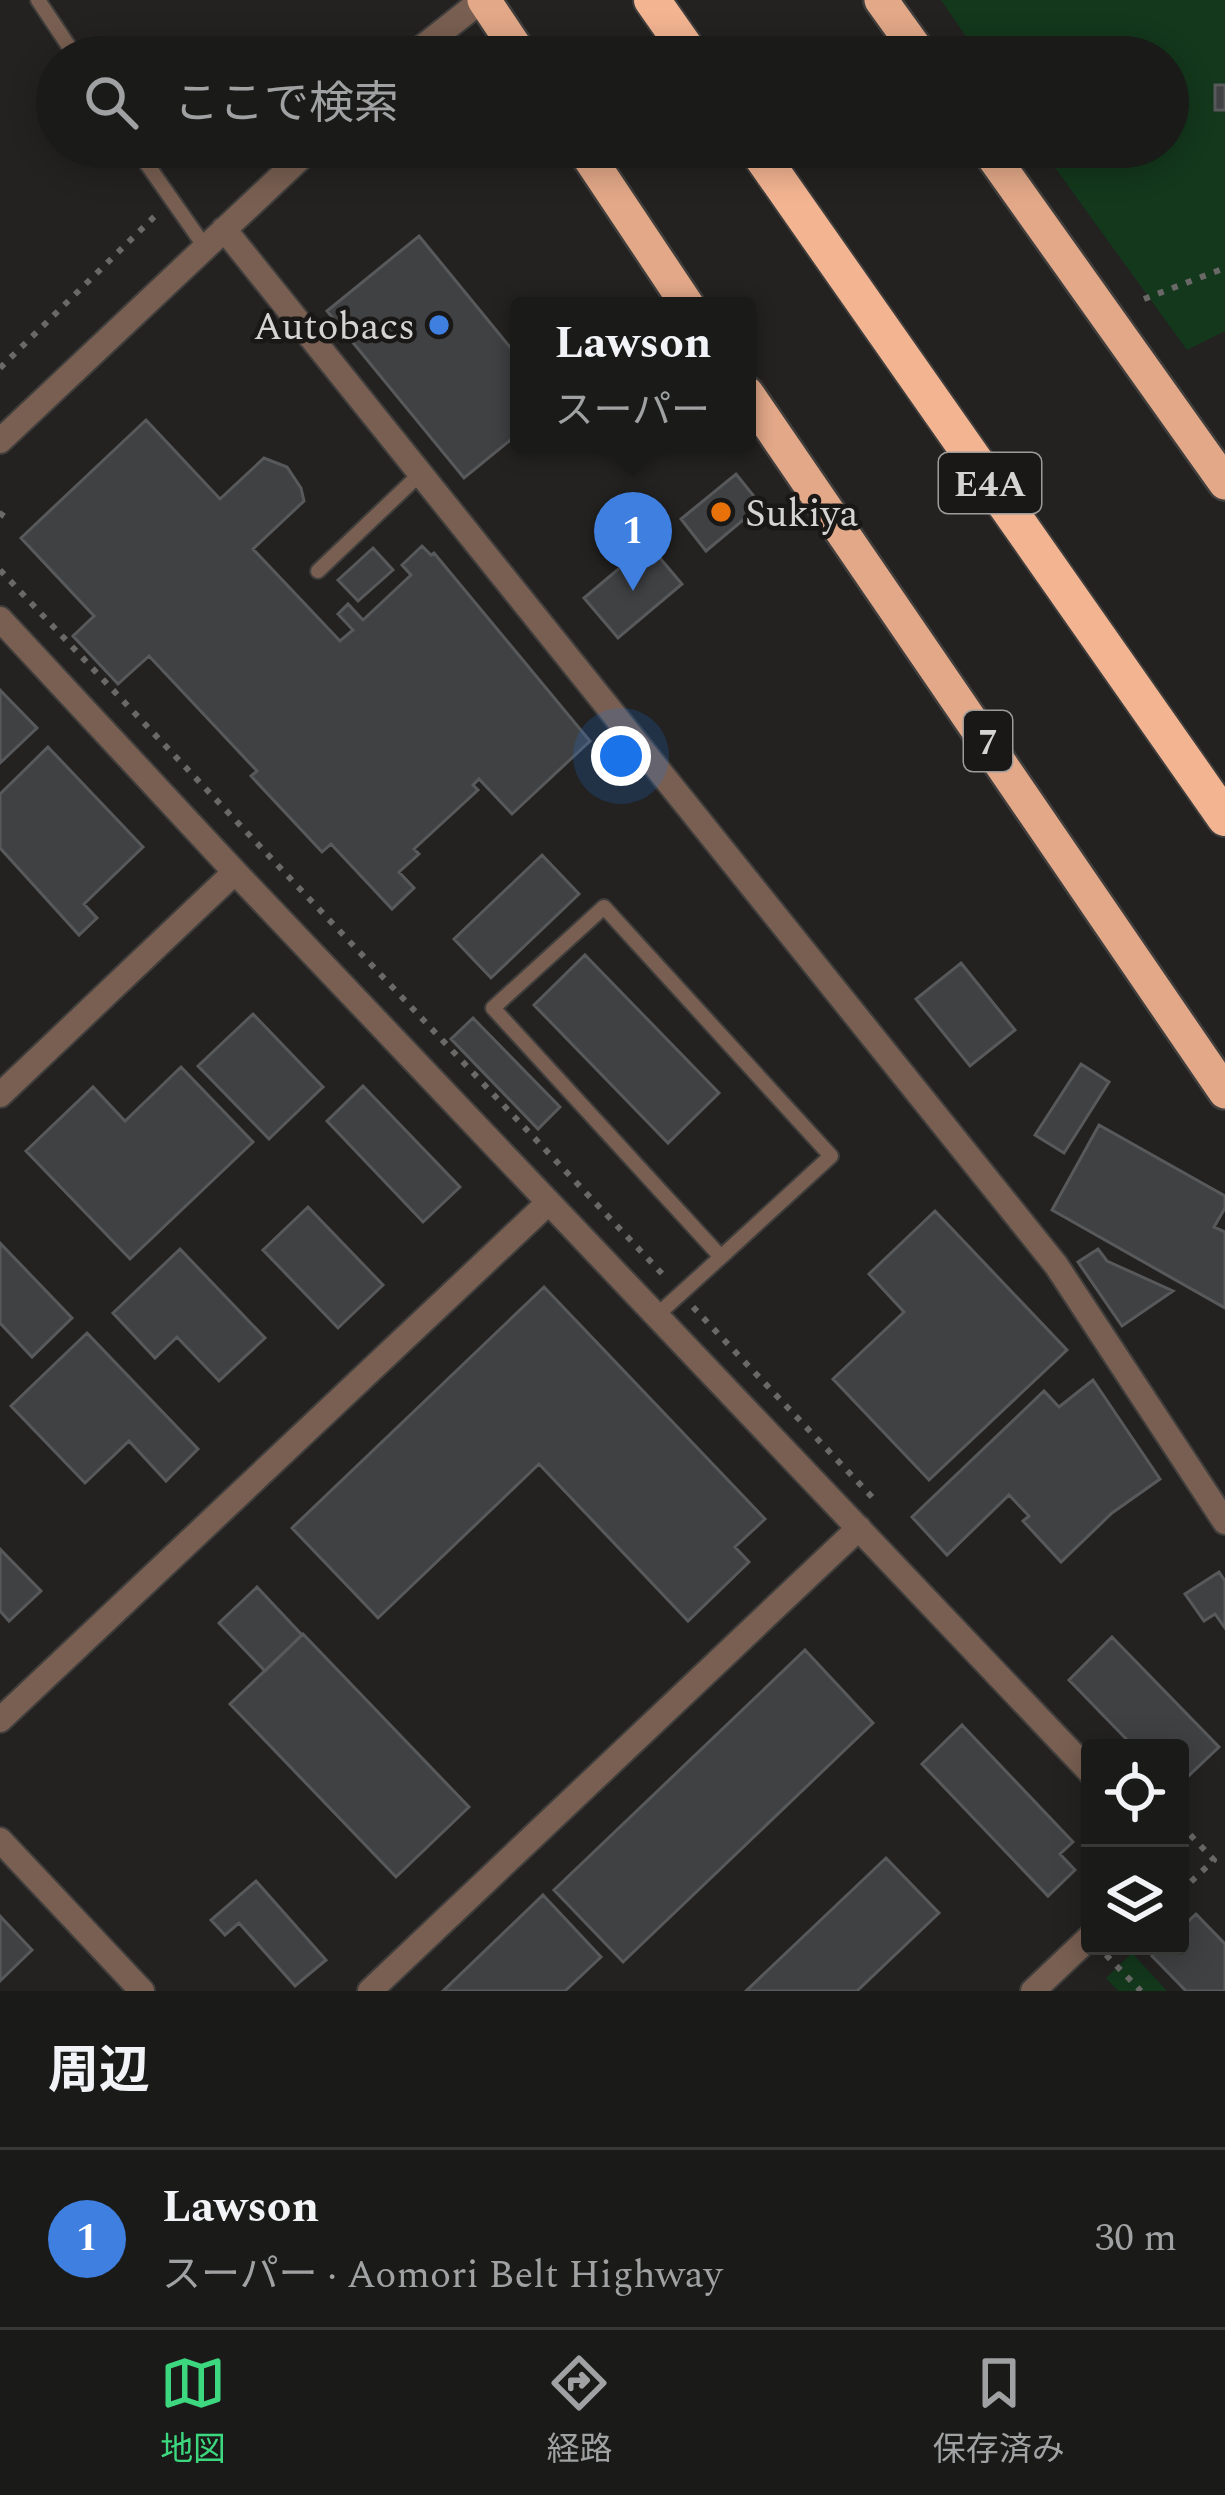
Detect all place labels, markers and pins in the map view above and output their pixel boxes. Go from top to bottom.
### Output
place label: Autobacs [253,298,415,357]
marker: Autobacs [426,312,452,338]
place label: Sukiya [745,485,859,544]
pin: 1 [594,492,672,591]
marker: Sukiya [708,499,734,525]

